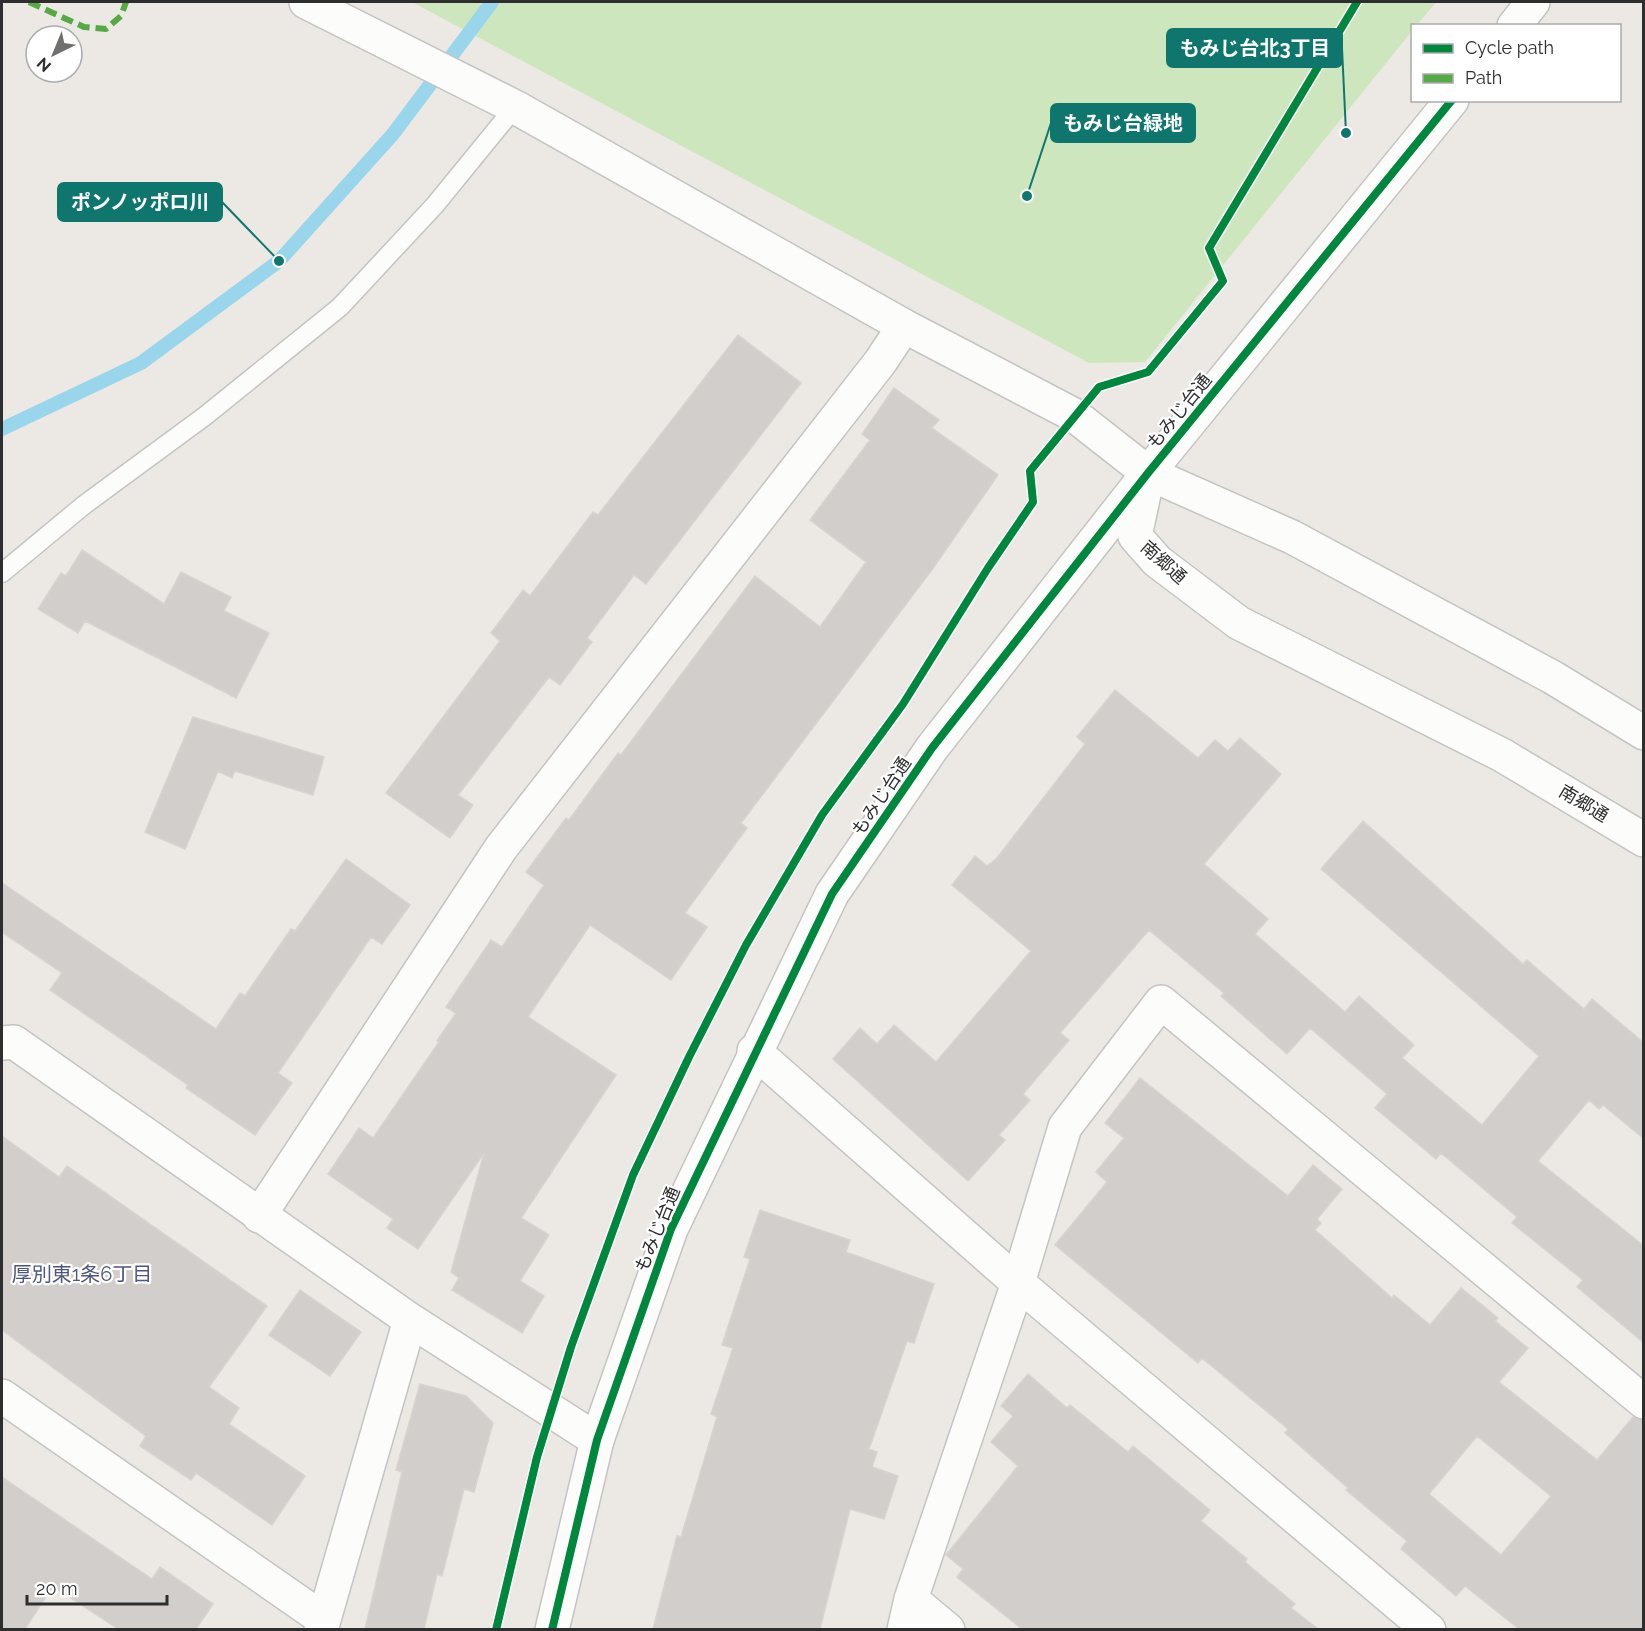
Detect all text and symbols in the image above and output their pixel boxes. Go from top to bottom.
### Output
north arrow [24,24,84,84]
legend [1411,24,1621,102]
callout: もみじ台北3丁目 [1167,29,1342,67]
text: もみじ台北3丁目 [1179,36,1331,60]
text: Cycle path [1465,37,1554,58]
text: N [33,53,55,76]
text: Path [1465,67,1502,88]
callout: もみじ台緑地 [1051,104,1195,142]
text: もみじ台緑地 [1063,111,1183,135]
callout: ポンノッポロ川 [58,183,222,221]
text: ポンノッポロ川 [71,190,209,214]
street label: もみじ台通 [1143,369,1215,453]
street label: 南郷通 [1137,536,1191,588]
street label: もみじ台通 [847,753,915,839]
street label: 南郷通 [1555,780,1613,826]
street label: もみじ台通 [630,1183,684,1275]
district label: 厚別東1条6丁目 [12,1262,152,1286]
scale bar [27,1568,166,1606]
text: 20 m [36,1578,78,1599]

